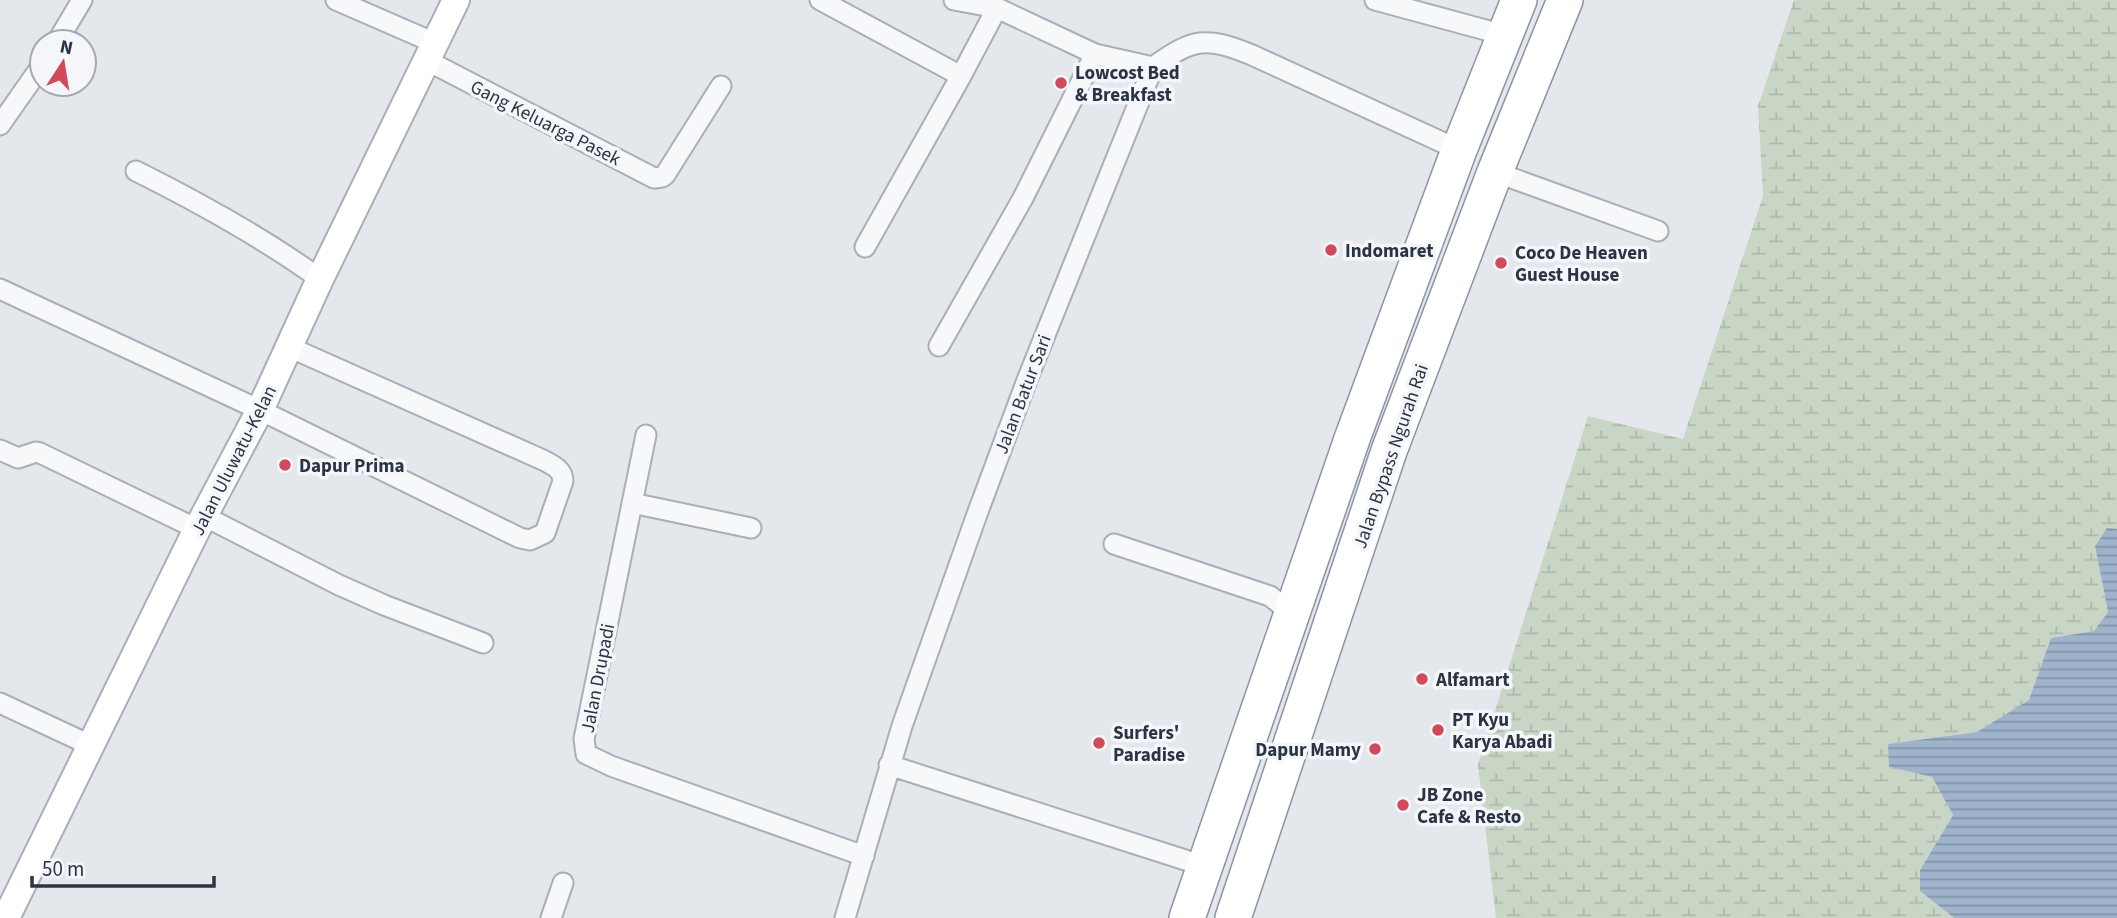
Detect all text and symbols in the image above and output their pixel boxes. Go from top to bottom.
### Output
north arrow [28,28,98,98]
text: N [57,33,75,62]
place label: Lowcost Bed & Breakfast [1075,60,1180,109]
street label: Gang Keluarga Pasek [465,74,626,173]
marker: Lowcost Bed & Breakfast [1053,75,1069,91]
place label: Indomaret [1345,238,1434,265]
place label: Coco De Heaven Guest House [1515,240,1648,289]
marker: Indomaret [1323,242,1339,258]
marker: Coco De Heaven Guest House [1493,255,1509,271]
street label: Jalan Batur Sari [988,331,1059,458]
street label: Jalan Bypass Ngurah Rai [1347,361,1436,552]
street label: Jalan Uluwatu-Kelan [185,381,284,540]
place label: Dapur Prima [299,453,405,480]
marker: Dapur Prima [277,457,293,473]
street label: Jalan Drupadi [575,621,622,735]
place label: Alfamart [1435,667,1510,694]
marker: Alfamart [1414,671,1430,687]
place label: PT Kyu Karya Abadi [1452,707,1552,756]
place label: Surfers' Paradise [1113,720,1185,769]
marker: PT Kyu Karya Abadi [1430,722,1446,738]
marker: Surfers' Paradise [1091,735,1107,751]
place label: Dapur Mamy [1255,737,1361,764]
marker: Dapur Mamy [1367,741,1383,757]
place label: JB Zone Cafe & Resto [1417,782,1521,831]
marker: JB Zone Cafe & Resto [1395,797,1411,813]
scale bar [32,844,214,888]
text: 50 m [42,854,84,884]

